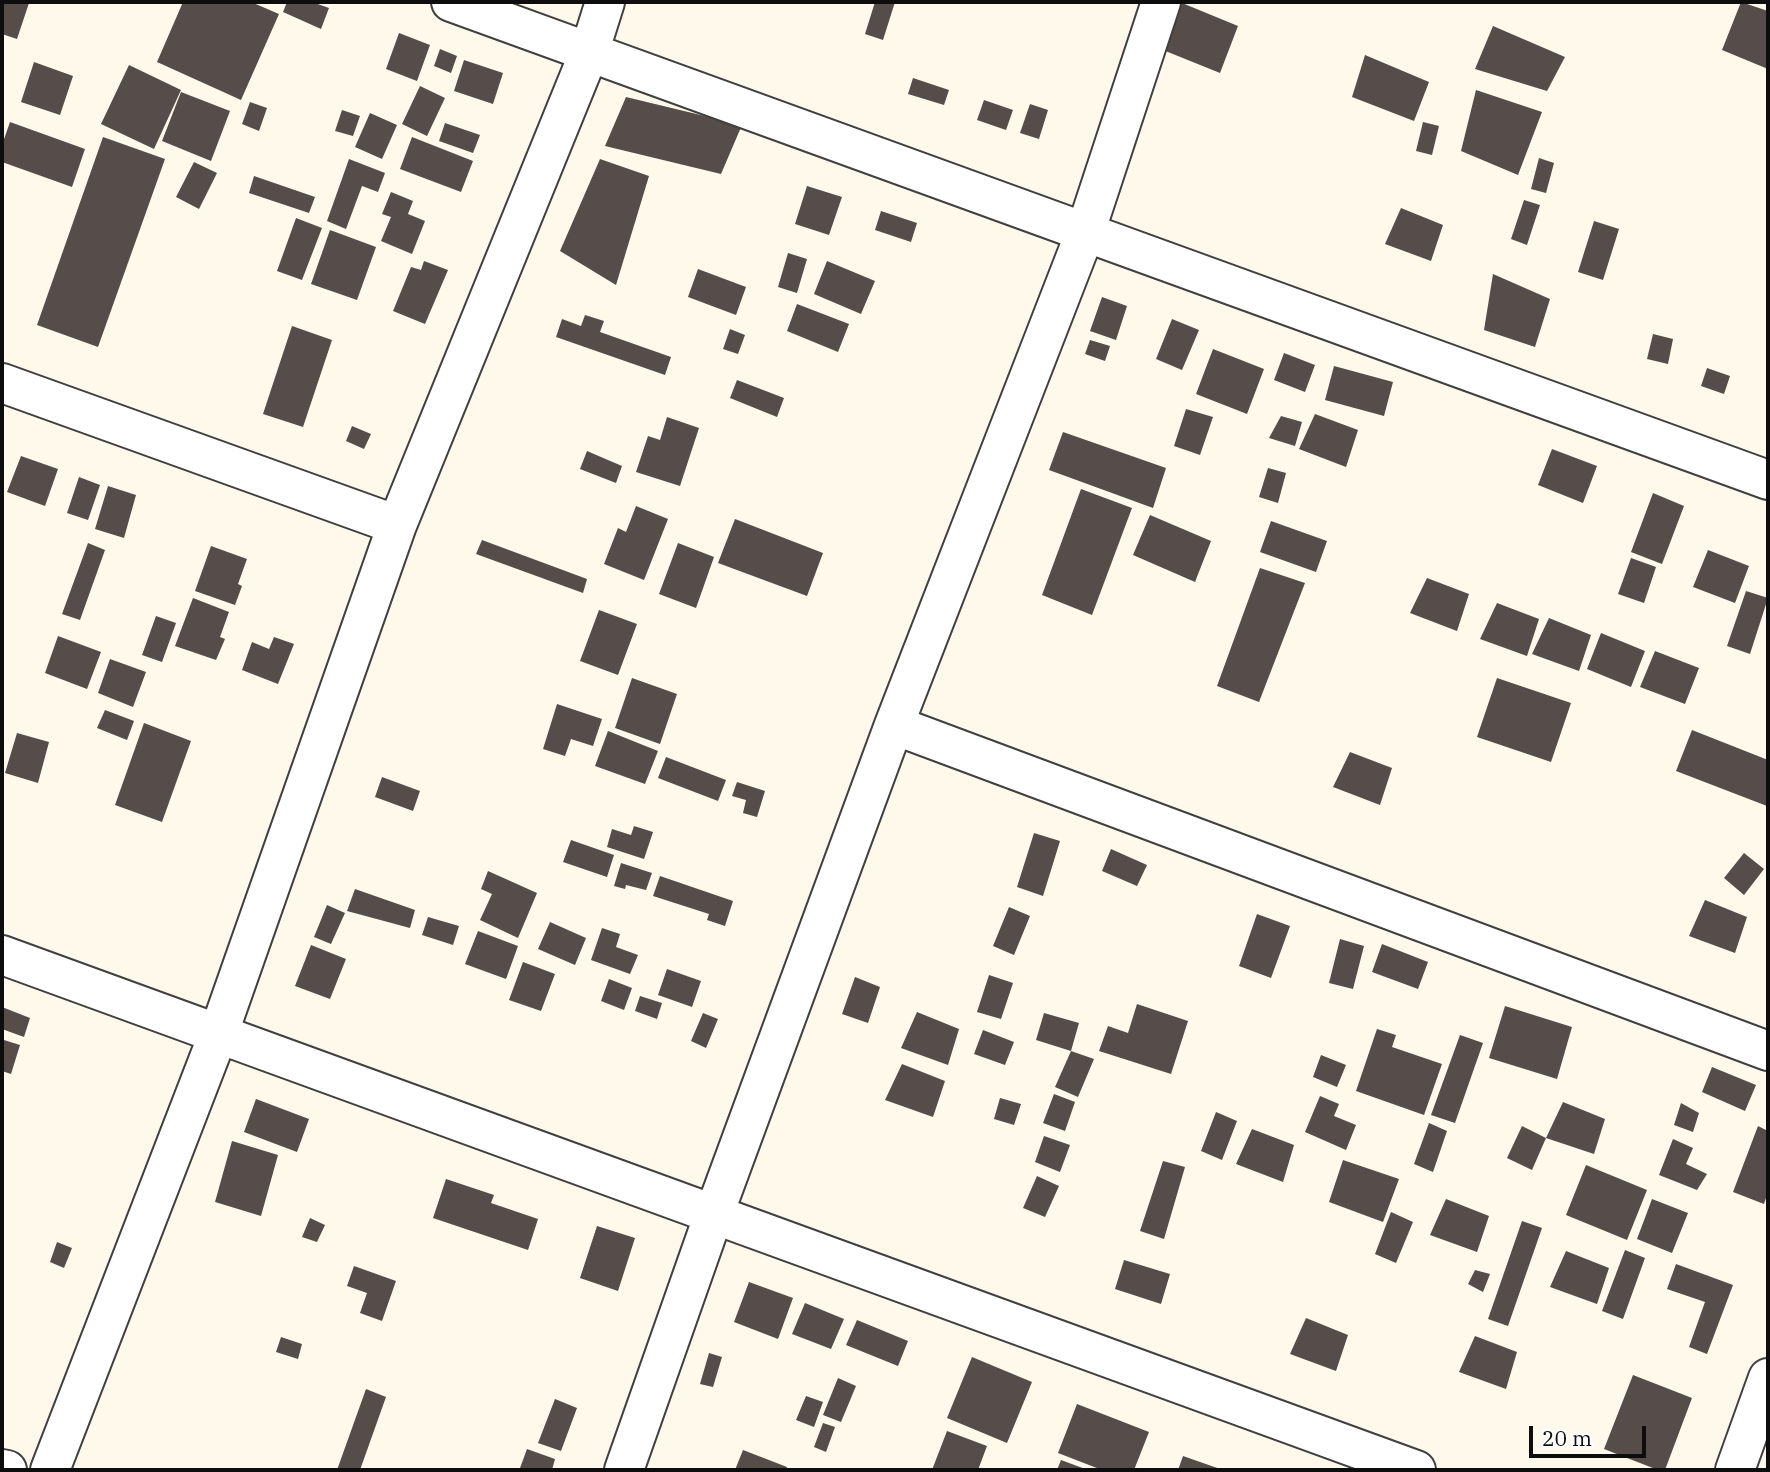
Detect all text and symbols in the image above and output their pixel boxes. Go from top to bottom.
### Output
scale bar [1532,1412,1649,1456]
text: 20 m [1542,1424,1592,1452]

